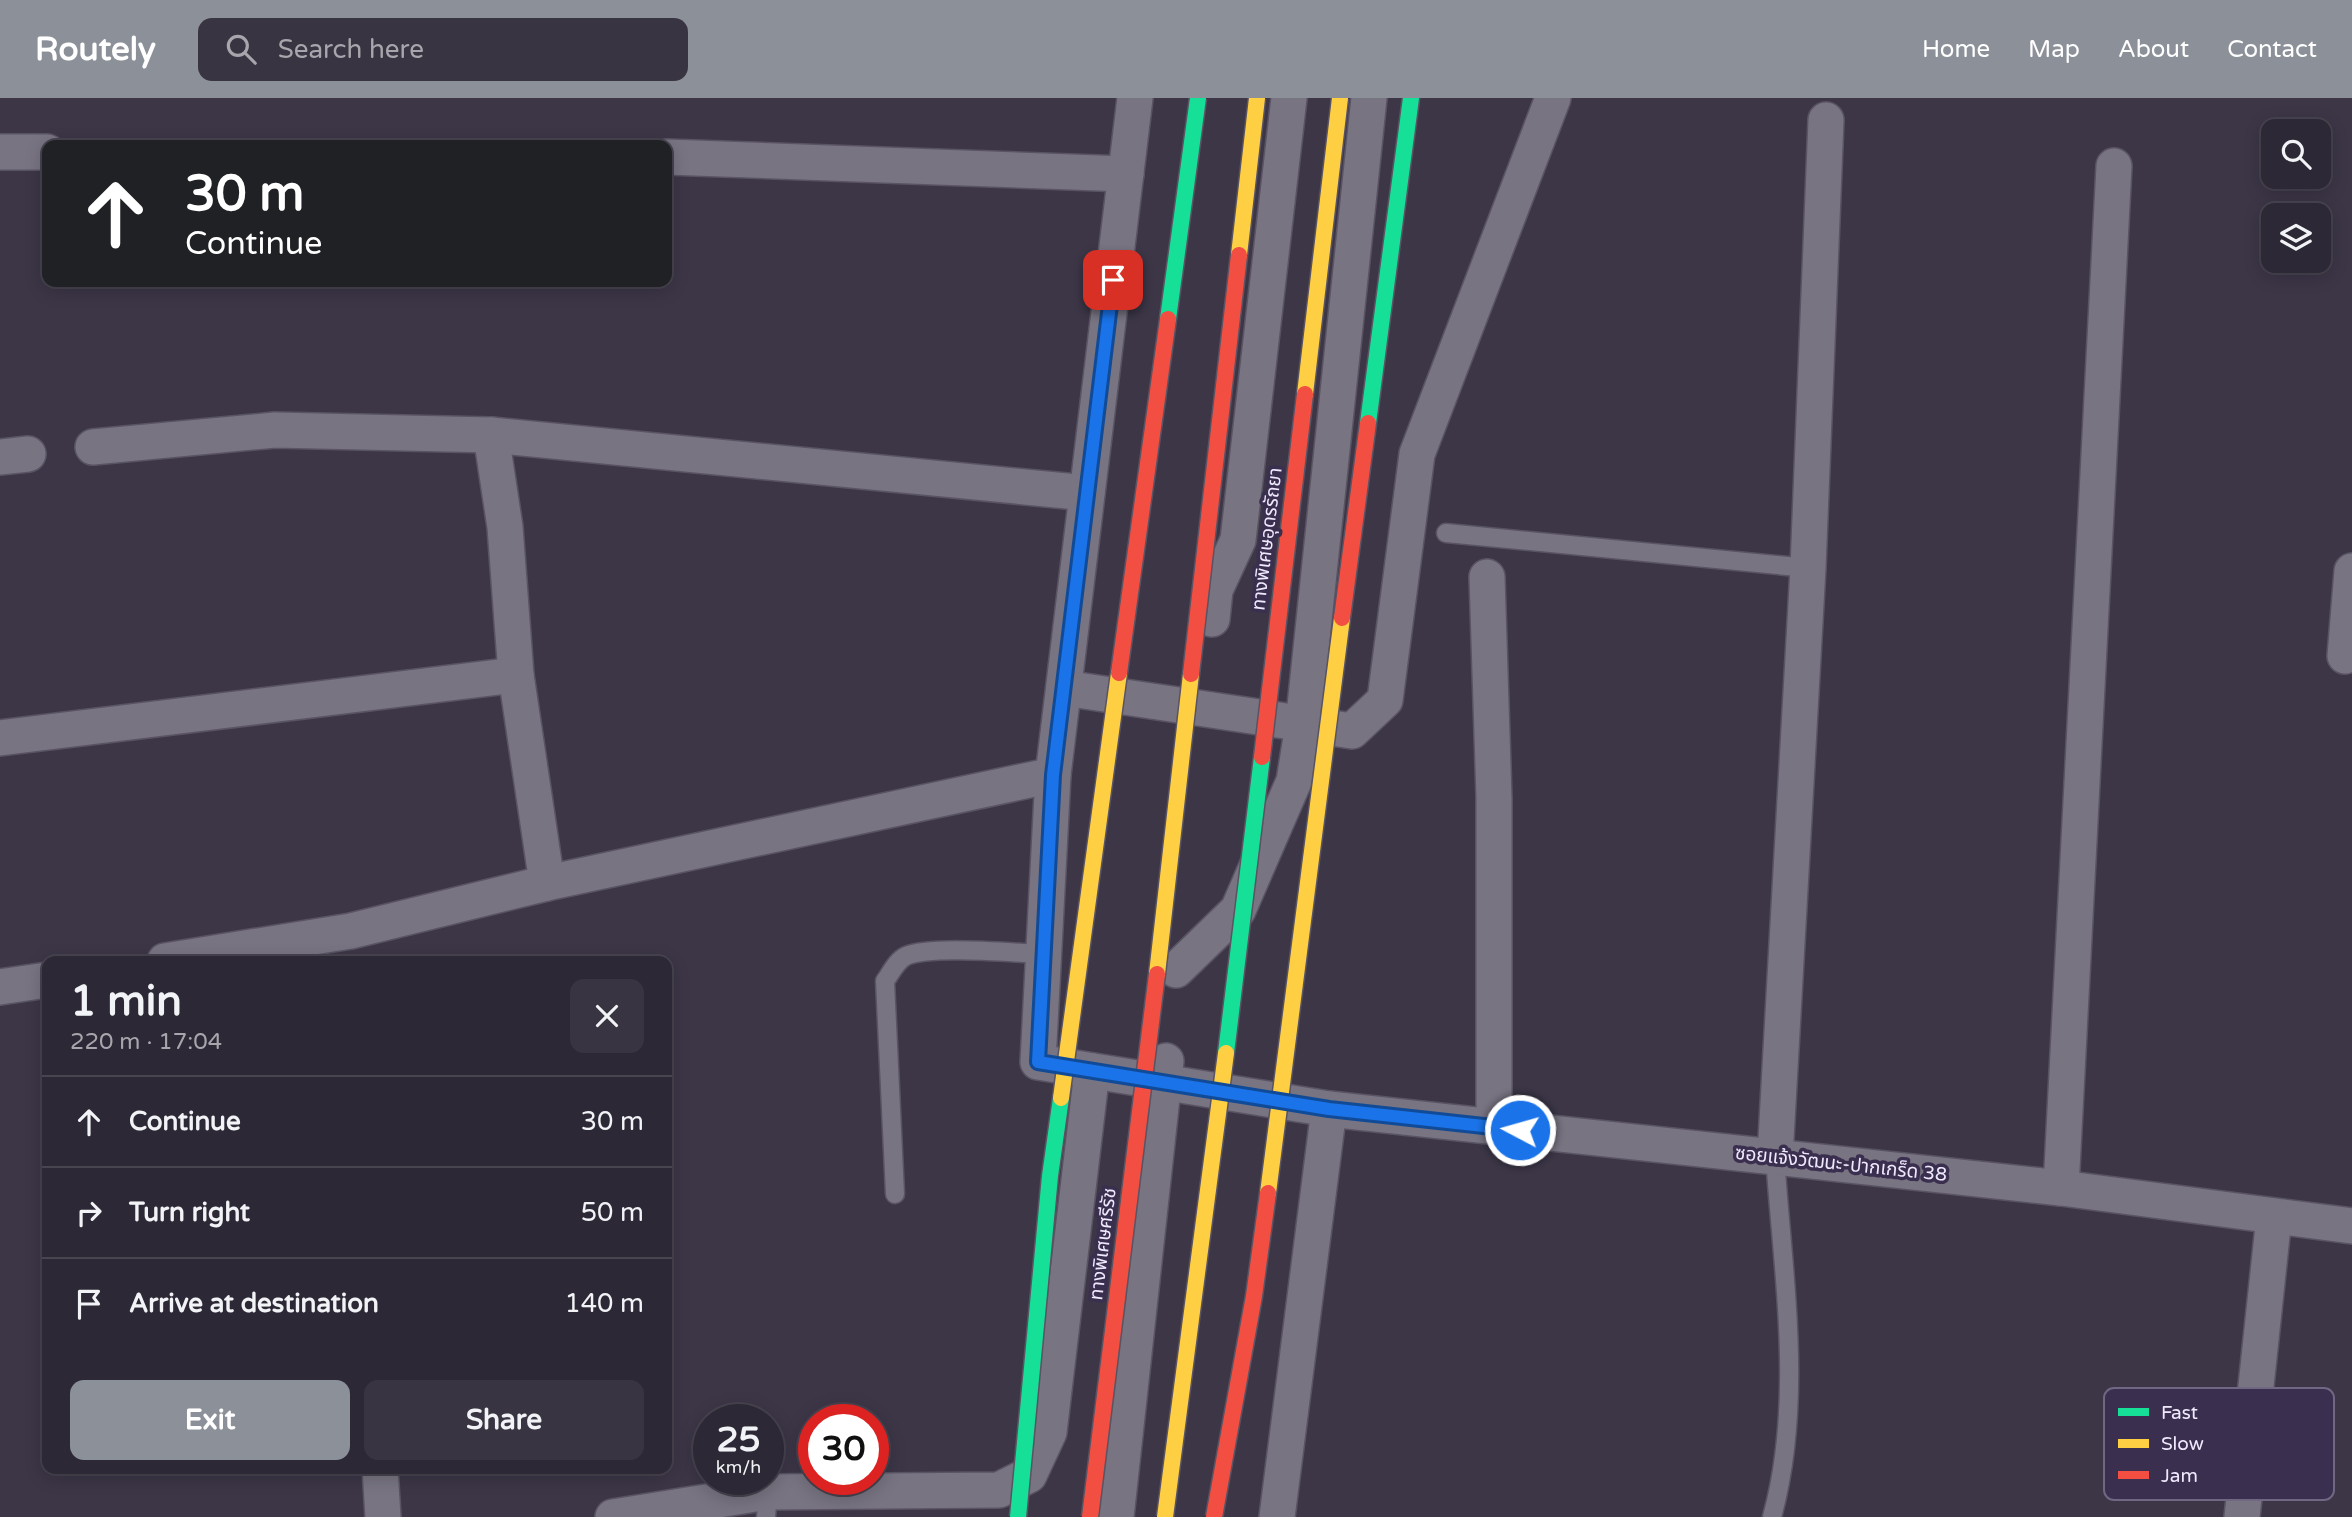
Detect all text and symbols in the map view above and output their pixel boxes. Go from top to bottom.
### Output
search box [198,18,688,81]
text: Routely [35,30,156,69]
icon: search [222,30,260,68]
text: Search here [278,34,424,65]
text: Home [1922,35,1990,64]
text: Map [2028,35,2080,64]
text: About [2118,35,2189,64]
text: Contact [2227,35,2317,64]
map controls [2261,119,2331,273]
button: search [2261,119,2331,189]
text: 30 m [185,165,304,224]
icon: ahead [70,168,161,259]
button: layers [2261,203,2331,273]
text: Continue [185,225,322,263]
pin [1083,250,1143,310]
icon: arrive [1094,261,1132,299]
street label: ทางพิเศษอุดรรัถยา [1247,466,1287,612]
text: 1 min [70,976,182,1027]
button: close [570,979,644,1053]
text: 220 m · 17:04 [70,1028,222,1056]
position arrow [1483,1093,1557,1167]
icon: ahead [70,1103,108,1141]
text: Continue [129,1106,241,1137]
text: 30 m [581,1106,644,1137]
street label: ซอยแจ้งวัฒนะ-ปากเกร็ด 38 [1734,1141,1948,1186]
street label: ทางพิเศษศรีรัช [1085,1187,1121,1301]
icon: right [70,1194,108,1232]
text: Turn right [129,1197,250,1228]
text: 50 m [581,1197,644,1228]
icon: arrive [70,1285,108,1323]
text: Arrive at destination [129,1288,379,1319]
text: 140 m [564,1288,644,1319]
button: Exit [70,1380,350,1460]
button: Share [364,1380,644,1460]
legend [2104,1388,2334,1500]
text: Fast [2161,1402,2198,1424]
speed limit sign: 30 [798,1404,889,1495]
text: 25 [717,1419,760,1461]
text: Slow [2161,1433,2204,1455]
text: km/h [716,1456,761,1478]
text: Jam [2161,1465,2198,1487]

